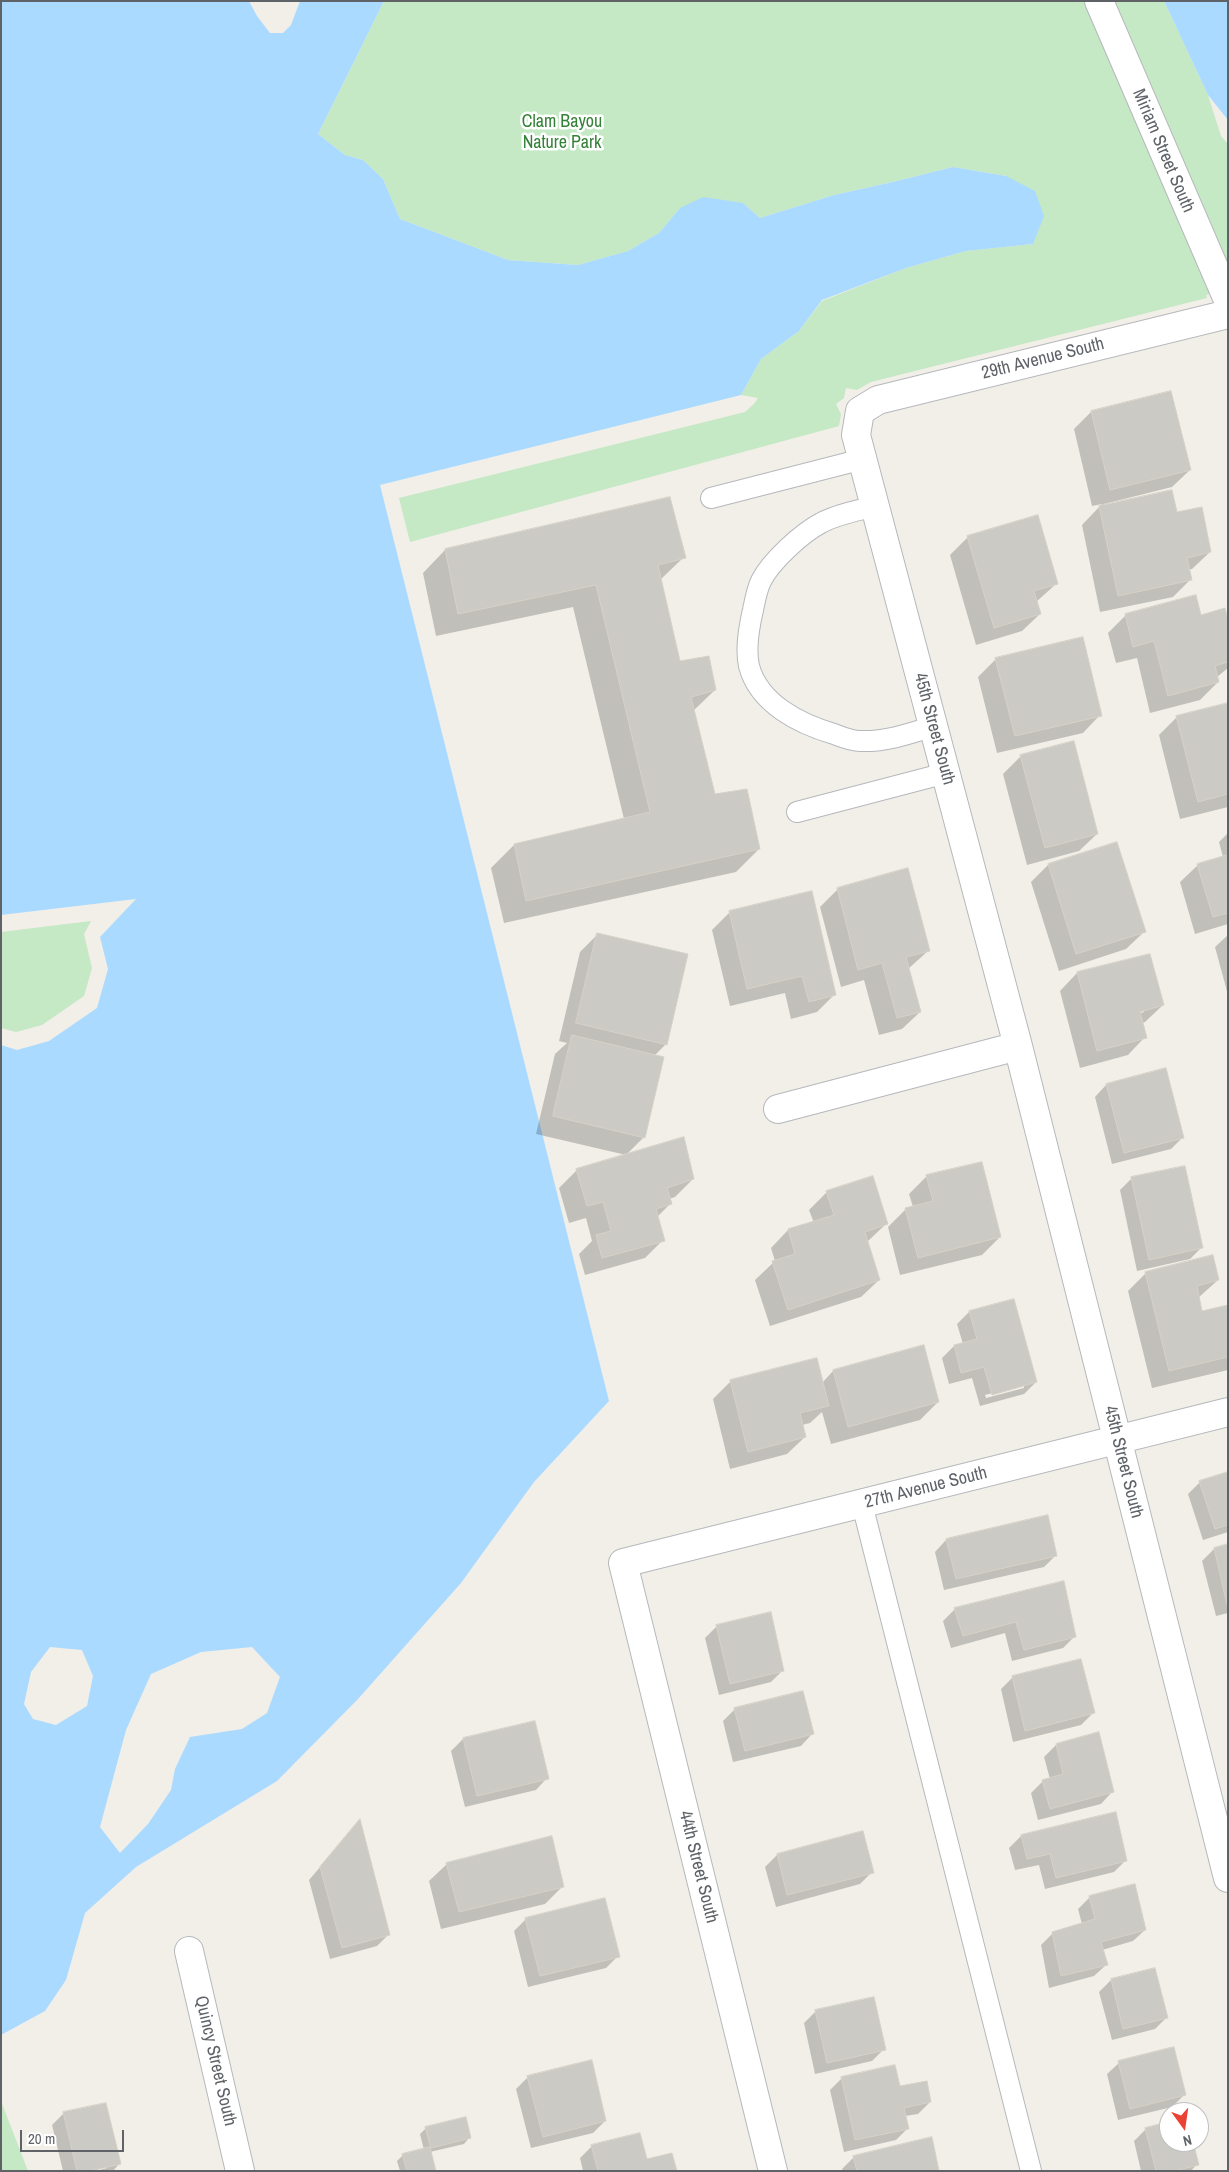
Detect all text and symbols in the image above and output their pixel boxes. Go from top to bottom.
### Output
street label: Miriam Street South [1127,86,1199,216]
park label: Clam Bayou Nature Park [522,111,602,154]
street label: 29th Avenue South [980,333,1106,385]
street label: 45th Street South [909,671,959,787]
street label: 45th Street South [1099,1404,1147,1520]
street label: 27th Avenue South [863,1462,989,1514]
street label: 44th Street South [674,1809,722,1925]
street label: Quincy Street South [190,1994,240,2128]
north arrow [1159,2102,1209,2152]
scale bar [22,2120,126,2152]
text: 20 m [28,2128,55,2149]
text: N [1181,2131,1194,2150]

